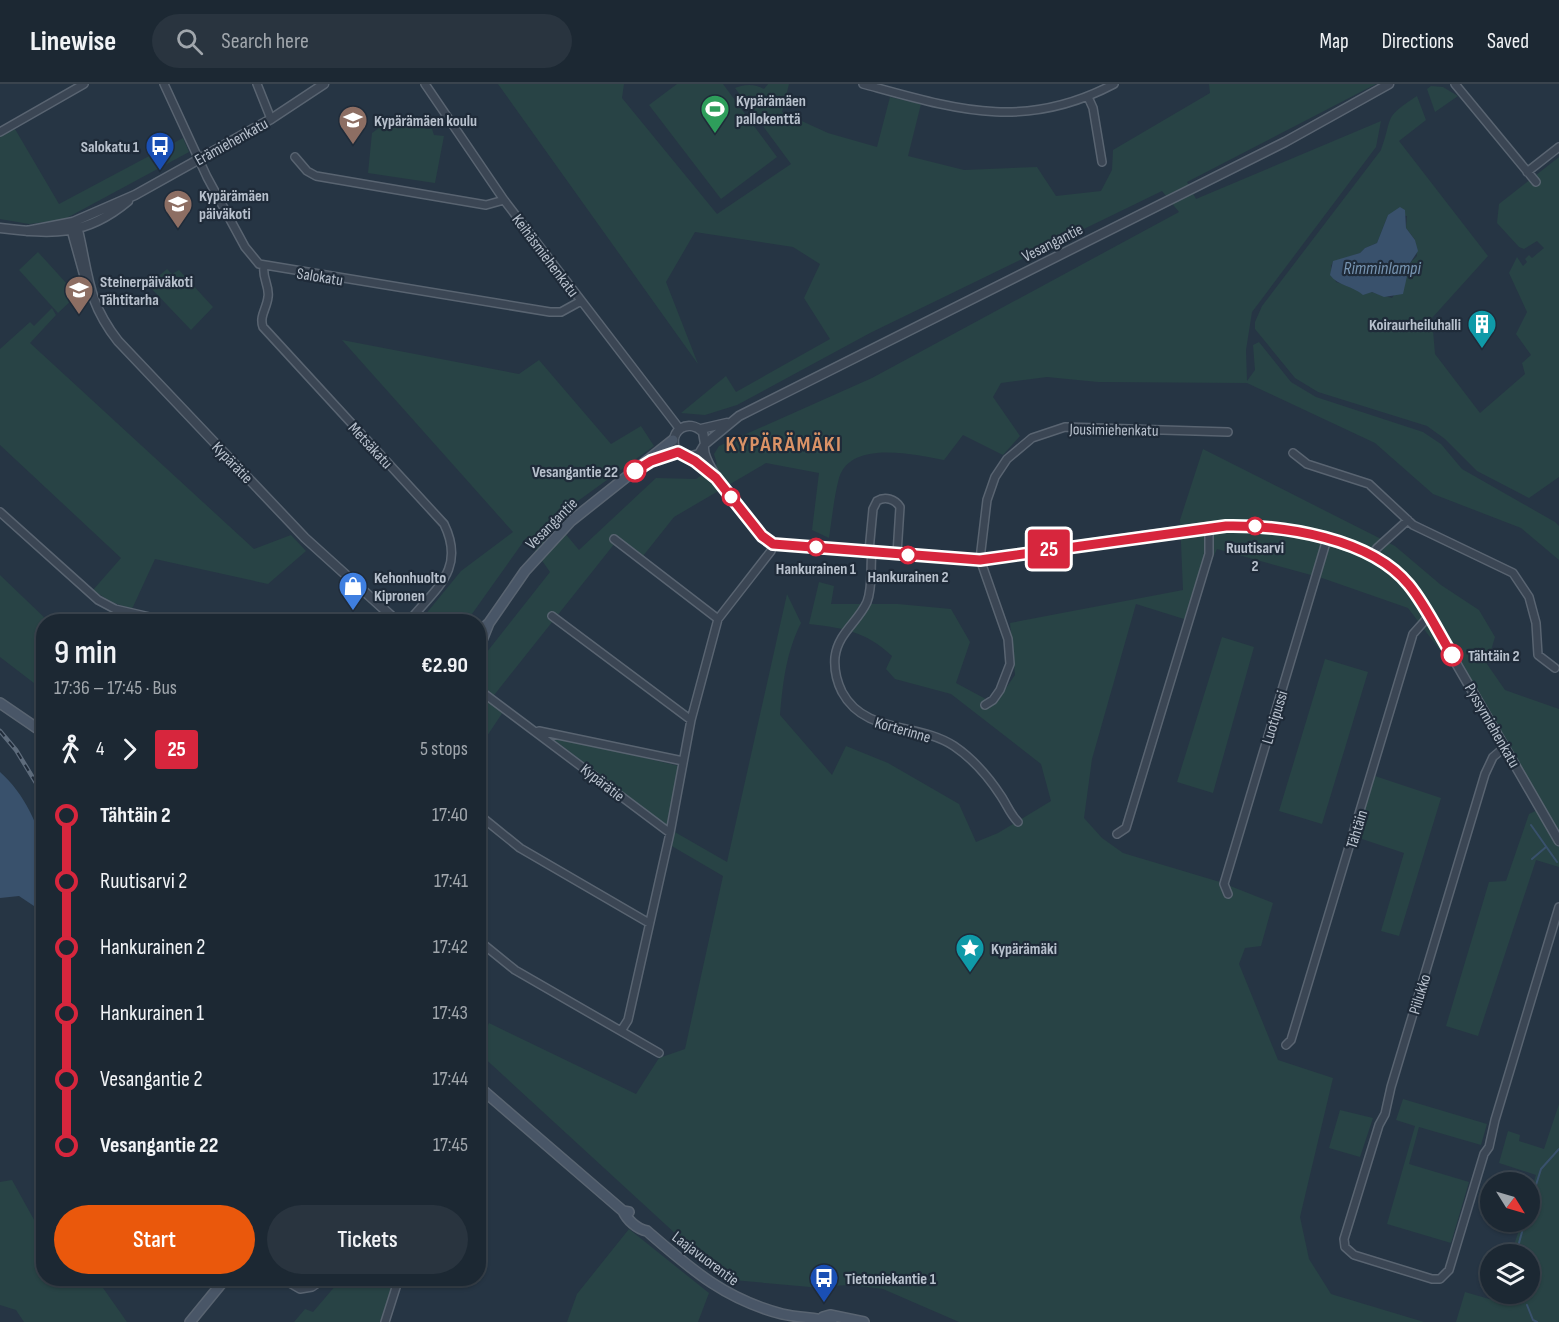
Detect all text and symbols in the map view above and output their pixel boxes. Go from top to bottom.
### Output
search box [152,14,572,68]
text: Linewise [30,25,116,58]
icon: search [173,25,206,58]
text: Search here [221,28,309,55]
text: Map [1319,29,1349,54]
text: Directions [1382,29,1454,54]
text: Saved [1487,29,1529,54]
place label: Kypärämäen pallokenttä [736,92,806,129]
sports icon: Kypärämäen pallokenttä [699,93,731,135]
school or university icon: Kypärämäen koulu [337,104,369,146]
place label: Kypärämäen koulu [374,112,477,131]
street label: Erämiehenkatu [192,114,272,170]
bus stop icon: Salokatu 1 [144,130,176,172]
place label: Salokatu 1 [81,138,140,157]
place label: Kypärämäen päiväkoti [199,187,269,224]
school or university icon: Kypärämäen päiväkoti [162,188,194,230]
street label: Keihäsmiehenkatu [507,211,582,301]
street label: Vesangantie [1019,220,1086,267]
water label: Rimminlampi [1343,258,1421,279]
street label: Salokatu [295,264,344,290]
place label: Steinerpäiväkoti Tähtitarha [100,273,193,310]
school or university icon: Steinerpäiväkoti Tähtitarha [63,274,95,316]
building icon: Koiraurheiluhalli [1466,308,1498,350]
place label: Koiraurheiluhalli [1369,316,1461,335]
street label: Metsäkatu [344,419,396,473]
street label: Jousimiehenkatu [1068,420,1159,441]
district label: KYPÄRÄMÄKI [725,431,843,458]
street label: Kypärätie [208,438,256,488]
marker: Vesangantie 22 [624,460,646,482]
place label: Vesangantie 22 [532,463,618,482]
unlabelled marker [722,488,740,506]
street label: Vesangantie [522,494,582,554]
marker: Ruutisarvi 2 [1246,517,1264,535]
line badge: 25 [1022,530,1076,568]
text: 25 [1040,537,1058,562]
marker: Hankurainen 1 [807,538,825,556]
place label: Ruutisarvi 2 [1226,539,1284,576]
marker: Hankurainen 2 [899,546,917,564]
place label: Hankurainen 1 [776,560,857,579]
place label: Hankurainen 2 [867,568,949,587]
place label: Kehonhuolto Kipronen [374,569,446,606]
shop icon: Kehonhuolto Kipronen [337,570,369,612]
text: 9 min [54,633,117,673]
marker: Tähtäin 2 [1441,644,1463,666]
place label: Tähtäin 2 [1468,647,1519,666]
text: €2.90 [421,652,468,679]
text: 17:36 – 17:45 · Bus [54,676,177,700]
street label: Pyssymiehenkatu [1460,680,1523,771]
street label: Luotipussi [1258,688,1293,746]
street label: Korterinne [872,713,933,747]
icon: walk [54,733,87,766]
icon: forward [113,733,146,766]
text: 4 [96,737,104,761]
text: 25 [167,737,186,762]
text: 5 stops [420,737,468,761]
street label: Kypärätie [576,760,628,806]
text: Tähtäin 2 [100,802,171,829]
text: 17:40 [432,803,468,827]
street label: Tähtäin [1343,808,1372,851]
text: Ruutisarvi 2 [100,868,187,895]
text: 17:41 [434,869,468,893]
place icon: Kypärämäki [954,932,986,974]
text: Hankurainen 2 [100,934,205,961]
text: 17:42 [433,935,468,959]
place label: Kypärämäki [991,940,1057,959]
street label: Piilukko [1405,972,1436,1017]
text: Hankurainen 1 [100,1000,204,1027]
text: 17:43 [433,1001,468,1025]
text: Vesangantie 2 [100,1066,203,1093]
text: 17:44 [433,1067,468,1091]
text: Vesangantie 22 [100,1132,218,1159]
text: 17:45 [433,1133,468,1157]
north arrow [1480,1172,1540,1232]
map controls [1480,1172,1540,1304]
button: Start [54,1205,255,1274]
button: Tickets [267,1205,468,1274]
street label: Laajavuorentie [668,1228,742,1290]
button: layers [1480,1244,1540,1304]
bus stop icon: Tietoniekantie 1 [808,1262,840,1304]
place label: Tietoniekantie 1 [845,1270,937,1289]

